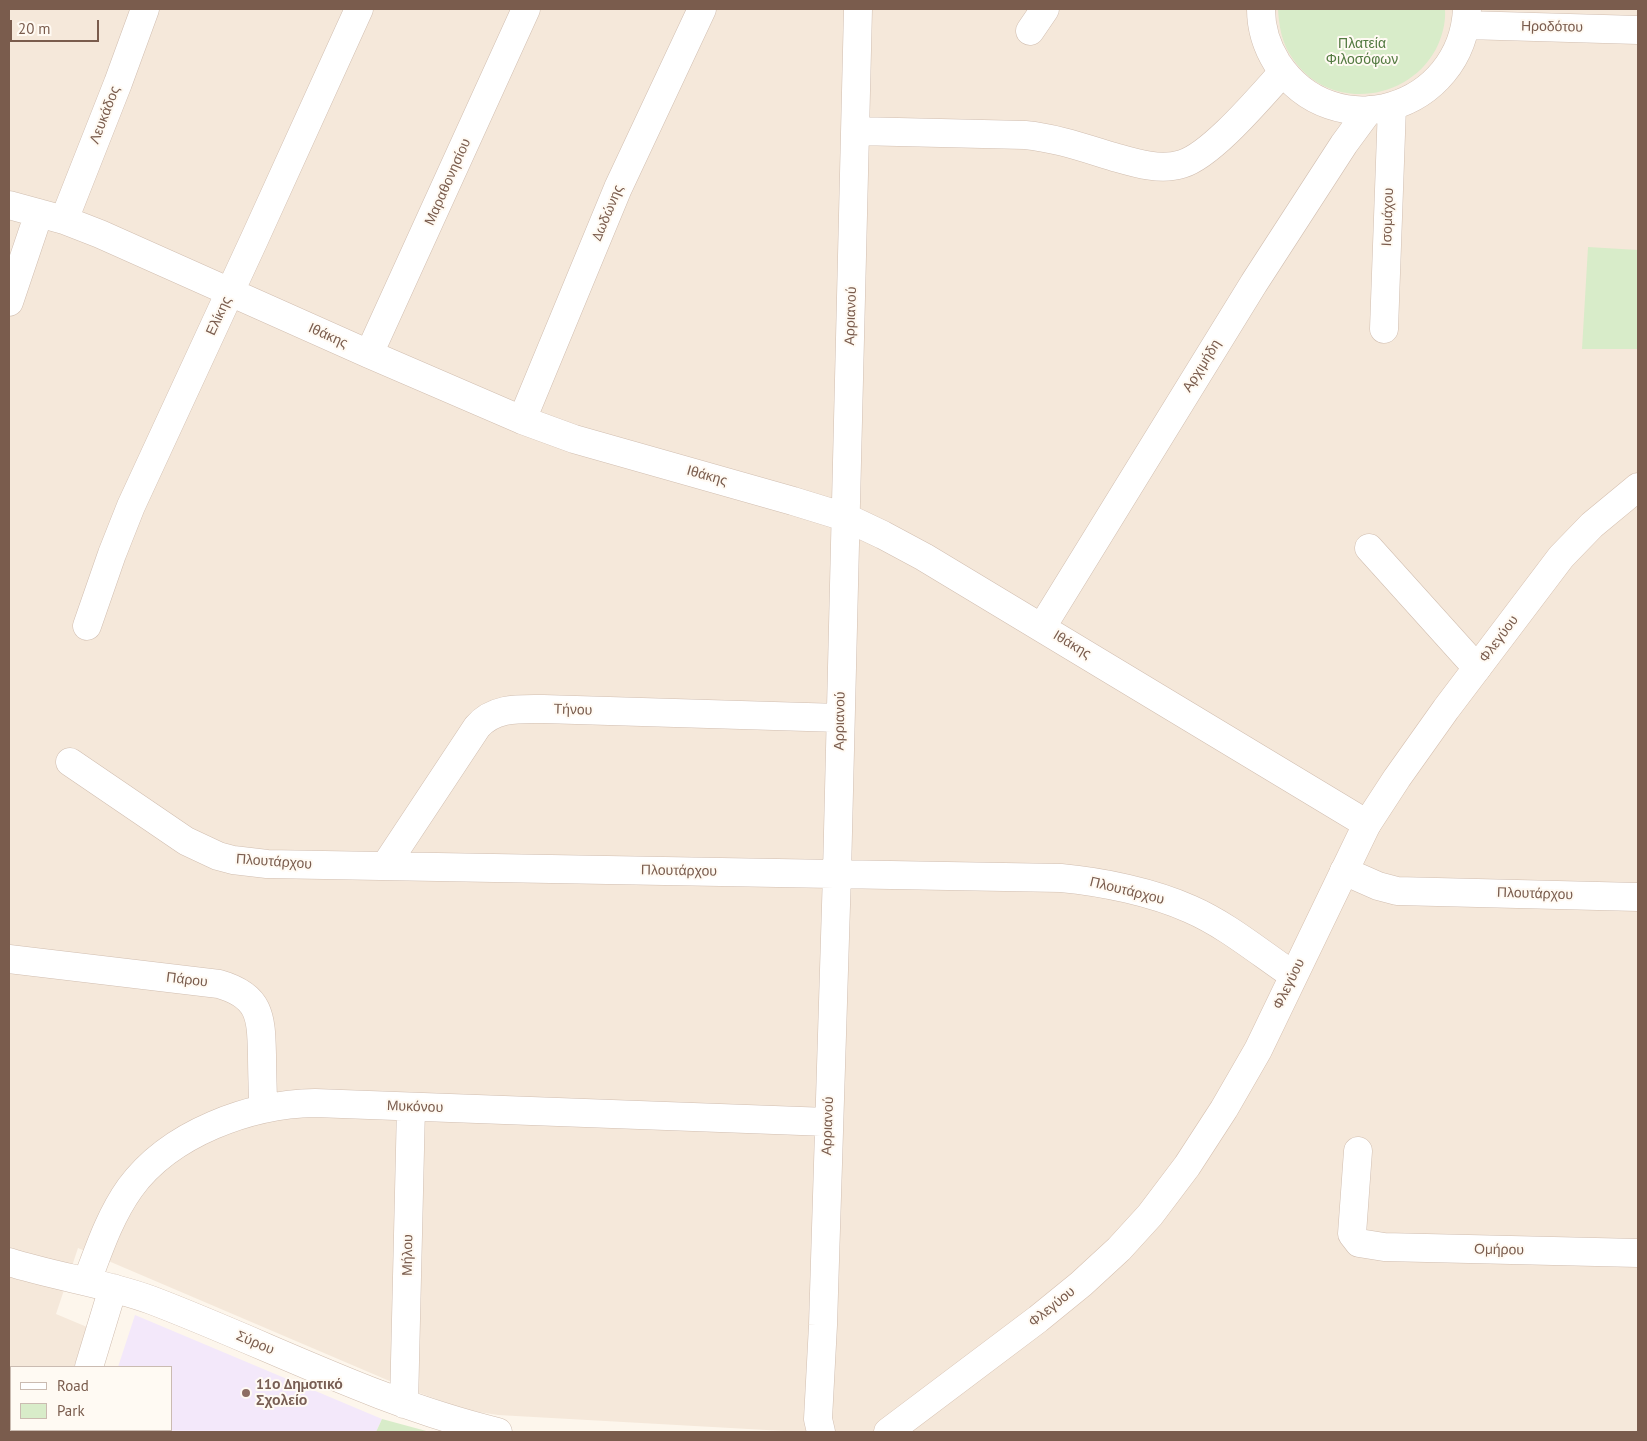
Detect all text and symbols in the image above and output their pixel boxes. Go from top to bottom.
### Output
scale bar [12,10,101,42]
street label: Ηροδότου [1521,18,1583,36]
text: 20 m [18,19,51,38]
park label: Πλατεία Φιλοσόφων [1326,36,1398,68]
street label: Λευκάδος [86,84,124,146]
street label: Μαραθονησίου [421,136,475,228]
street label: Δωδώνης [589,182,627,244]
street label: Ισομάχου [1379,187,1397,247]
street label: Αρριανού [842,286,860,346]
street label: Ελίκης [203,294,235,338]
street label: Ιθάκης [306,320,350,352]
street label: Αρχιμήδη [1179,337,1225,395]
street label: Ιθάκης [685,462,729,490]
street label: Φλεγύου [1476,612,1522,666]
street label: Ιθάκης [1050,627,1094,663]
street label: Αρριανού [831,691,849,751]
street label: Τήνου [553,701,593,719]
street label: Πλουτάρχου [235,851,313,873]
street label: Πλουτάρχου [641,862,717,880]
street label: Πλουτάρχου [1088,874,1166,908]
street label: Πλουτάρχου [1497,884,1573,904]
street label: Φλεγύου [1270,956,1308,1012]
street label: Πάρου [165,969,209,991]
street label: Αρριανού [819,1096,837,1156]
street label: Μυκόνου [387,1098,443,1116]
street label: Μήλου [399,1234,417,1276]
street label: Ομήρου [1474,1241,1524,1259]
street label: Φλεγύου [1026,1283,1078,1331]
street label: Σύρου [233,1328,277,1358]
legend [10,1366,172,1431]
text: Road [57,1376,89,1395]
place label: 11ο Δημοτικό Σχολείο [256,1377,343,1410]
marker: 11ο Δημοτικό Σχολείο [240,1387,252,1399]
text: Park [57,1401,85,1420]

